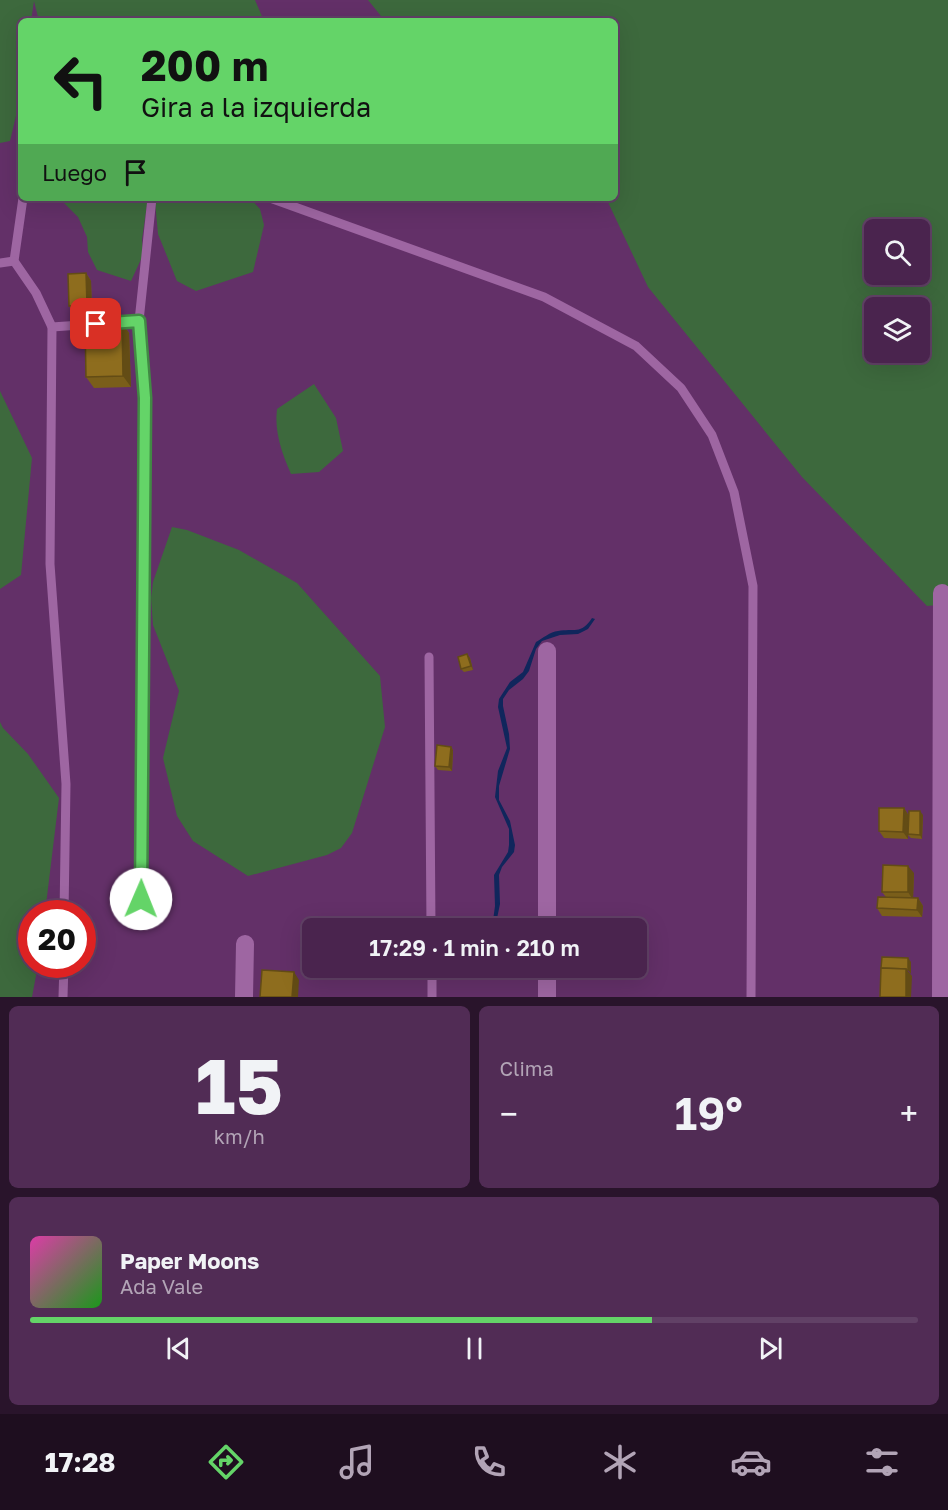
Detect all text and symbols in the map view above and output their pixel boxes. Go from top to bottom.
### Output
text: 200 m [141,40,268,90]
icon: left [42,42,120,120]
text: Gira a la izquierda [141,91,371,123]
icon: arrive [119,156,152,189]
text: Luego [42,159,107,186]
map controls [864,219,930,363]
button: search [864,219,930,285]
button: layers [864,297,930,363]
pin [70,298,121,349]
icon: arrive [79,307,112,340]
position arrow [109,867,173,931]
speed limit sign: 20 [18,900,96,978]
text: 17:29 · 1 min · 210 m [369,934,580,961]
text: 15 [195,1038,283,1131]
text: Clima [500,1056,554,1080]
text: 19° [675,1086,743,1140]
text: − [500,1094,518,1133]
text: + [900,1094,918,1133]
text: km/h [214,1124,265,1148]
text: Paper Moons [120,1247,259,1274]
text: Ada Vale [120,1274,203,1298]
icon: previous [162,1332,195,1365]
icon: pause [458,1332,491,1365]
icon: next [754,1332,787,1365]
icon: directions [205,1441,247,1483]
icon: music [336,1441,378,1483]
icon: phone [468,1441,510,1483]
icon: climate [599,1441,641,1483]
icon: car [730,1441,772,1483]
icon: filters [861,1441,903,1483]
text: 17:28 [45,1446,116,1478]

